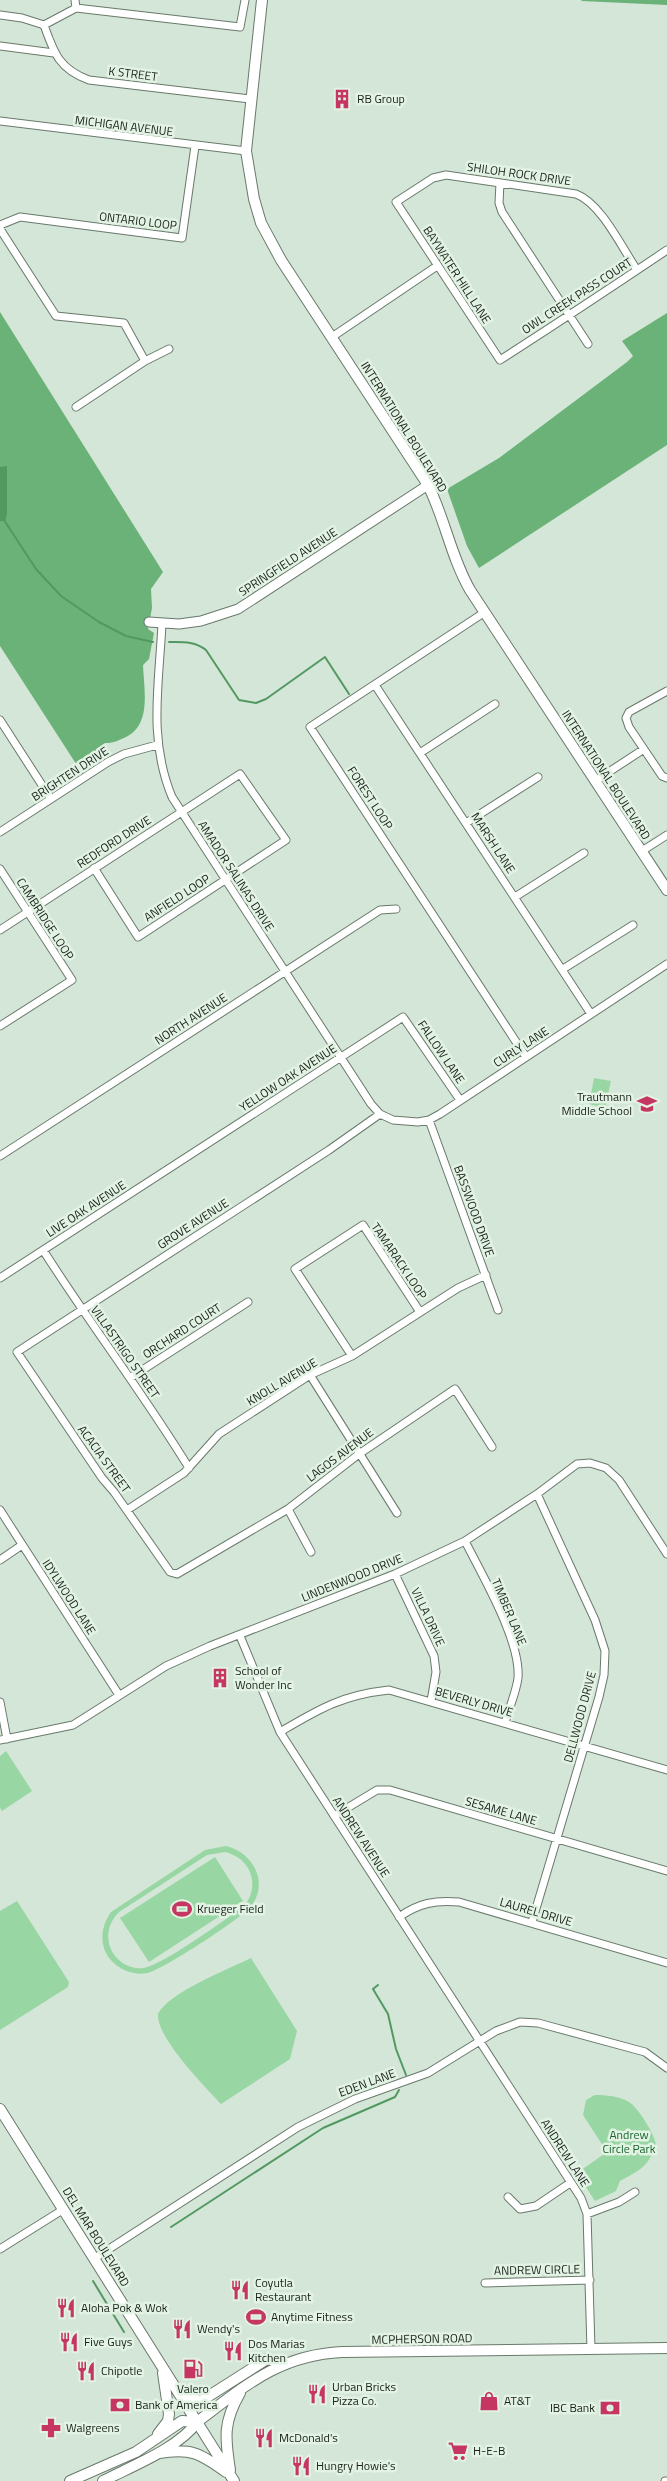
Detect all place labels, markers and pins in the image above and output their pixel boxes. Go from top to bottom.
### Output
building icon: RB Group [331,88,353,110]
place label: RB Group [357,89,405,108]
place label: Trautmann Middle School [561,1087,632,1120]
school or university icon: Trautmann Middle School [636,1093,658,1115]
place label: School of Wonder Inc [235,1661,292,1694]
building icon: School of Wonder Inc [209,1667,231,1689]
sports icon: Krueger Field [171,1898,193,1920]
place label: Krueger Field [197,1899,264,1918]
place label: Coyutla Restaurant [255,2273,312,2306]
restaurant icon: Coyutla Restaurant [229,2279,251,2301]
restaurant icon: Aloha Pok & Wok [55,2297,77,2319]
place label: Aloha Pok & Wok [81,2298,168,2317]
sports icon: Anytime Fitness [245,2306,267,2328]
place label: Anytime Fitness [271,2307,353,2326]
restaurant icon: Wendy's [171,2318,193,2340]
place label: Wendy's [197,2319,240,2338]
restaurant icon: Five Guys [58,2331,80,2353]
place label: Five Guys [84,2332,133,2351]
place label: Dos Marias Kitchen [248,2334,305,2367]
restaurant icon: Dos Marias Kitchen [222,2340,244,2362]
fuel station icon: Valero [182,2358,204,2380]
restaurant icon: Chipotle [75,2360,97,2382]
place label: Chipotle [101,2361,142,2380]
place label: Urban Bricks Pizza Co. [332,2377,396,2410]
place label: Valero [177,2379,209,2398]
restaurant icon: Urban Bricks Pizza Co. [306,2383,328,2405]
shop icon: AT&T [478,2390,500,2412]
place label: AT&T [504,2391,531,2410]
bank icon: Bank of America [109,2394,131,2416]
place label: Bank of America [135,2395,217,2414]
bank icon: IBC Bank [599,2397,621,2419]
place label: IBC Bank [550,2398,595,2417]
pharmacy icon: Walgreens [40,2417,62,2439]
place label: Walgreens [66,2418,120,2437]
restaurant icon: McDonald's [253,2427,275,2449]
place label: McDonald's [279,2428,338,2447]
supermarket icon: H-E-B [447,2440,469,2462]
place label: H-E-B [473,2441,505,2460]
restaurant icon: Hungry Howie's [290,2455,312,2477]
place label: Hungry Howie's [316,2456,396,2475]

